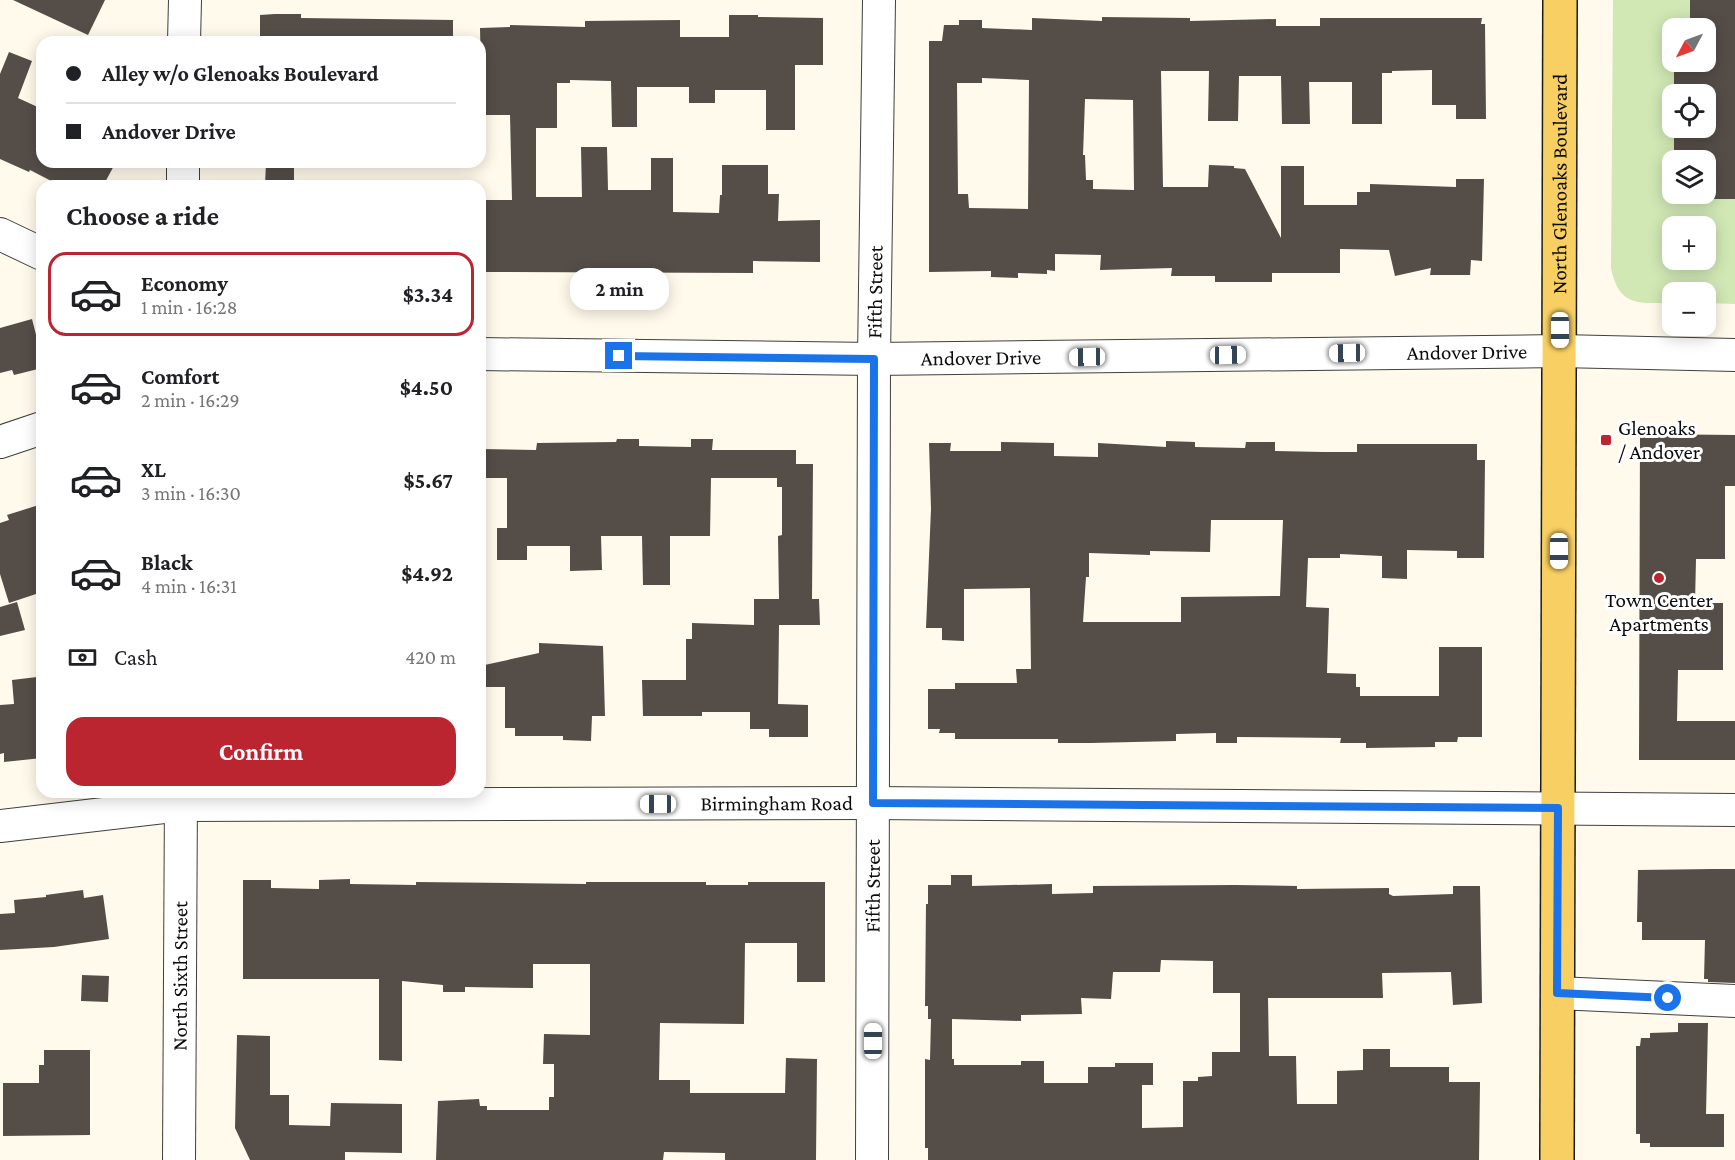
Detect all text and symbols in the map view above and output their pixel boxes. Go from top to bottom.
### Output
north arrow [1662,18,1716,72]
map controls [1662,18,1716,336]
text: Alley w/o Glenoaks Boulevard [102,61,379,86]
street label: North Glenoaks Boulevard [1547,74,1572,294]
button: locate [1662,84,1716,138]
text: Andover Drive [102,119,236,144]
button: layers [1662,150,1716,204]
text: Choose a ride [66,201,219,231]
button: + [1662,216,1716,270]
street label: Fifth Street [862,244,888,339]
icon: car [69,267,123,321]
callout: 2 min [570,269,668,311]
text: Economy [141,271,228,296]
text: 2 min [595,278,644,300]
text: $3.34 [403,282,453,307]
button: − [1662,282,1716,336]
text: 1 min · 16:28 [141,296,237,318]
car [1551,312,1569,348]
street label: Andover Drive [1407,339,1527,365]
route end [605,342,632,369]
car [1329,344,1365,362]
street label: Andover Drive [921,345,1041,370]
car [1210,346,1246,364]
car [1069,348,1105,366]
icon: car [69,360,123,414]
text: Comfort [141,364,219,389]
text: $4.50 [400,375,453,400]
text: 2 min · 16:29 [141,389,240,411]
place label: Glenoaks / Andover [1618,416,1701,464]
marker: Glenoaks / Andover [1599,433,1613,447]
icon: car [69,453,123,507]
text: XL [141,457,166,482]
text: $5.67 [404,468,453,493]
text: 3 min · 16:30 [141,482,241,504]
car [1550,533,1568,569]
icon: car [69,546,123,600]
text: Black [141,550,193,575]
text: $4.92 [401,561,453,586]
marker: Town Center Apartments [1652,571,1666,585]
text: 4 min · 16:31 [141,575,237,597]
place label: Town Center Apartments [1605,588,1714,636]
icon: cash [66,641,99,674]
text: Cash [114,645,158,670]
text: 420 m [405,646,456,668]
button: Confirm [66,717,456,786]
street label: Birmingham Road [700,791,853,815]
car [640,795,676,813]
street label: Fifth Street [861,838,885,933]
street label: North Sixth Street [168,900,192,1051]
route start [1654,984,1681,1011]
car [864,1023,882,1059]

